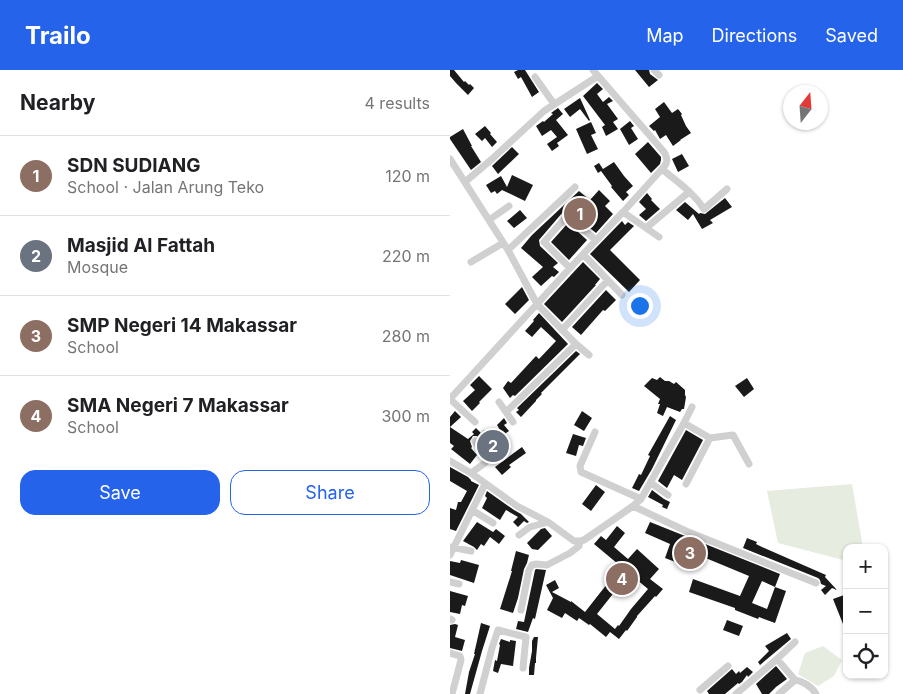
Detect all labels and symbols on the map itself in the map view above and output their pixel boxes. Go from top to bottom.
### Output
north arrow [783,85,828,130]
pin: 1 [564,195,596,233]
your location [627,293,653,319]
pin: 2 [477,427,509,465]
pin: 3 [674,534,706,572]
pin: 4 [606,560,638,598]

